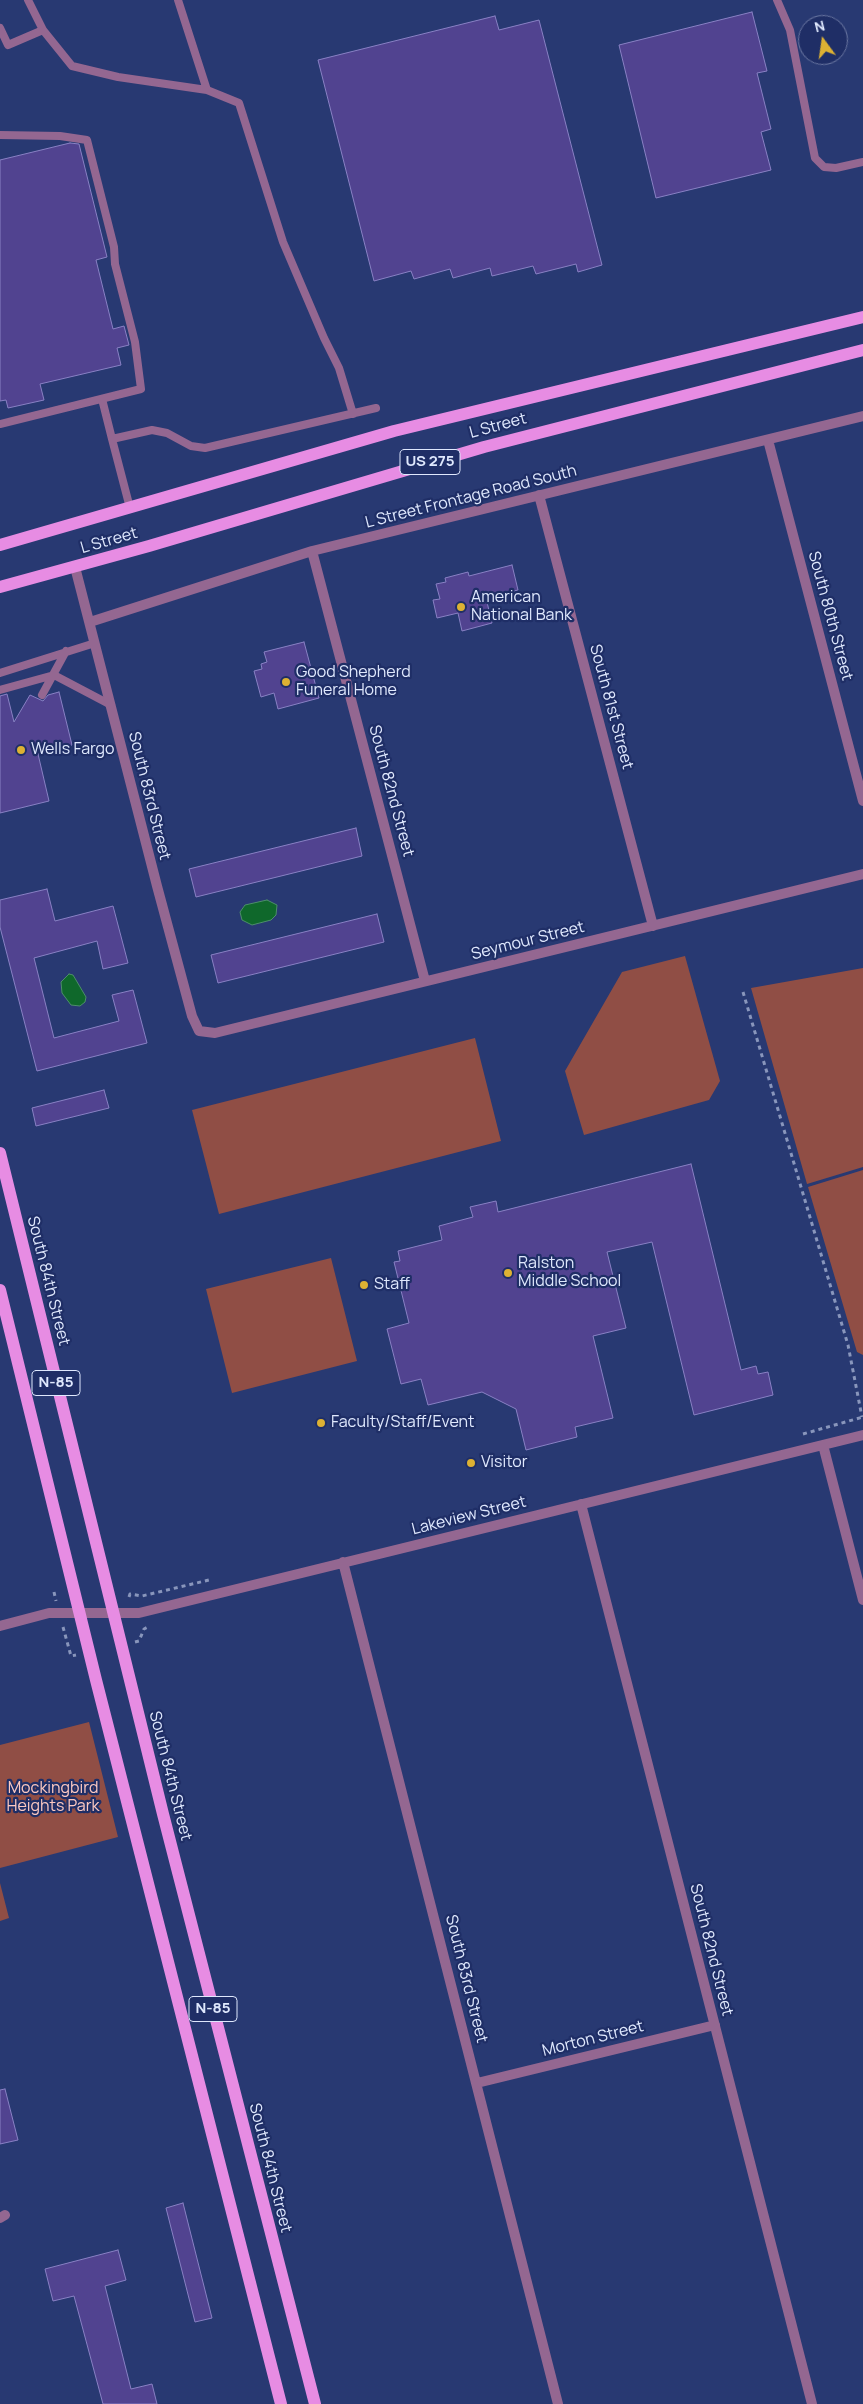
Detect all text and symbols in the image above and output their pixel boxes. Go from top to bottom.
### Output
north arrow [798,15,848,65]
text: N [812,15,827,36]
street label: L Street [467,409,529,443]
road number: US 275 [400,450,460,474]
street label: L Street Frontage Road South [363,461,579,533]
street label: L Street [78,524,140,558]
street label: South 80th Street [804,549,856,683]
place label: American National Bank [471,588,572,626]
marker: American National Bank [455,601,467,613]
street label: South 81st Street [585,642,637,772]
place label: Good Shepherd Funeral Home [296,663,411,701]
marker: Good Shepherd Funeral Home [280,676,292,688]
street label: South 82nd Street [364,723,418,859]
street label: South 83rd Street [124,730,174,862]
place label: Wells Fargo [31,740,114,760]
marker: Wells Fargo [15,744,27,756]
street label: Seymour Street [469,918,587,964]
street label: South 84th Street [23,1214,73,1348]
place label: Ralston Middle School [518,1254,621,1292]
marker: Ralston Middle School [502,1267,514,1279]
place label: Staff [374,1275,410,1295]
marker: Staff [358,1279,370,1291]
road number: N-85 [32,1370,80,1396]
place label: Faculty/Staff/Event [331,1413,474,1433]
marker: Faculty/Staff/Event [315,1417,327,1429]
place label: Visitor [481,1453,528,1473]
marker: Visitor [465,1457,477,1469]
street label: Lakeview Street [410,1493,528,1539]
street label: South 84th Street [145,1709,195,1843]
park label: Mockingbird Heights Park [7,1779,99,1817]
street label: South 82nd Street [685,1882,737,2018]
street label: South 83rd Street [441,1913,491,2045]
road number: N-85 [189,1996,237,2022]
street label: Morton Street [540,2017,646,2061]
street label: South 84th Street [245,2101,295,2235]

